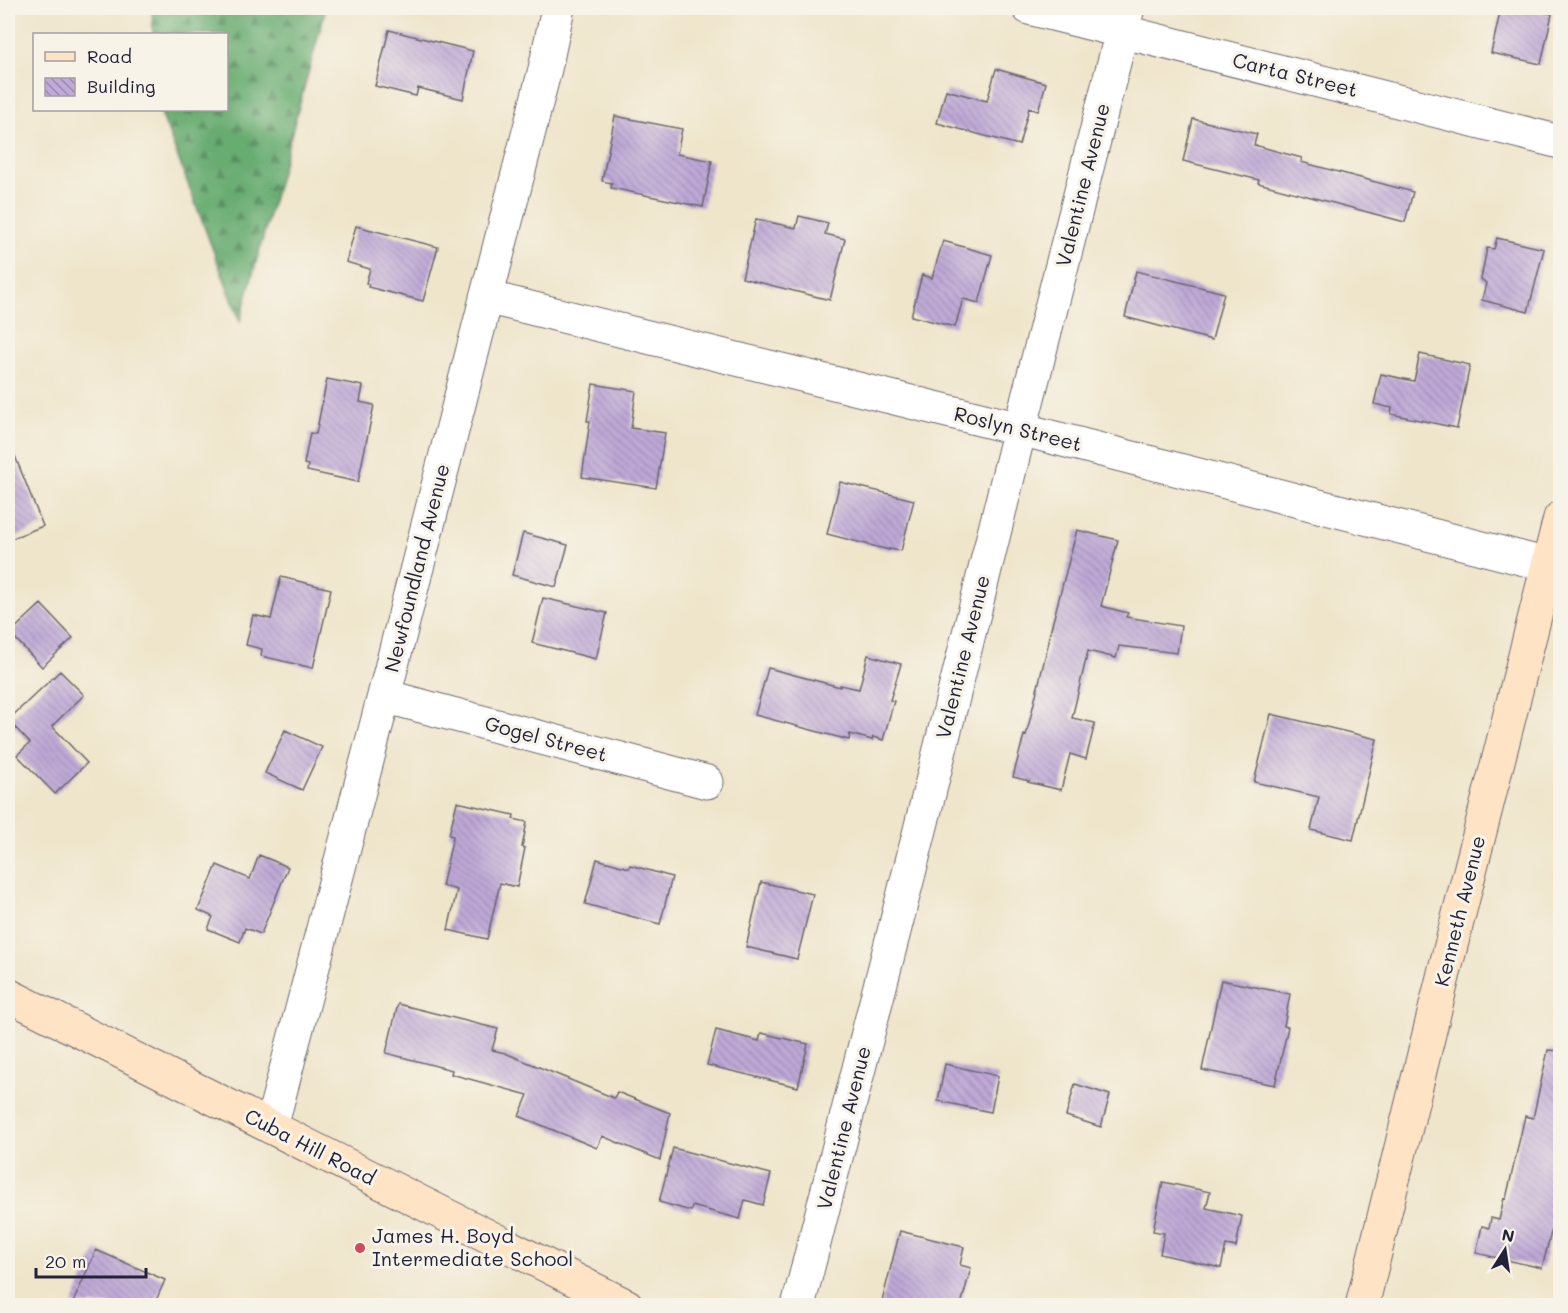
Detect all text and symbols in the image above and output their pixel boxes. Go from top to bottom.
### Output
legend [33,33,228,111]
text: Road [87,44,132,68]
street label: Carta Street [1230,46,1361,102]
text: Building [87,74,155,98]
street label: Valentine Avenue [1049,100,1115,269]
street label: Roslyn Street [952,400,1085,456]
street label: Newfoundland Avenue [378,461,455,675]
street label: Valentine Avenue [929,572,995,741]
street label: Gogel Street [482,709,610,767]
street label: Kenneth Avenue [1428,833,1490,989]
street label: Valentine Avenue [810,1043,876,1212]
street label: Cuba Hill Road [241,1102,380,1190]
north arrow [1475,1220,1535,1280]
place label: James H. Boyd Intermediate School [372,1222,573,1271]
text: N [1500,1223,1516,1246]
scale bar [36,1241,146,1279]
marker: James H. Boyd Intermediate School [353,1241,367,1255]
text: 20 m [45,1249,86,1273]

